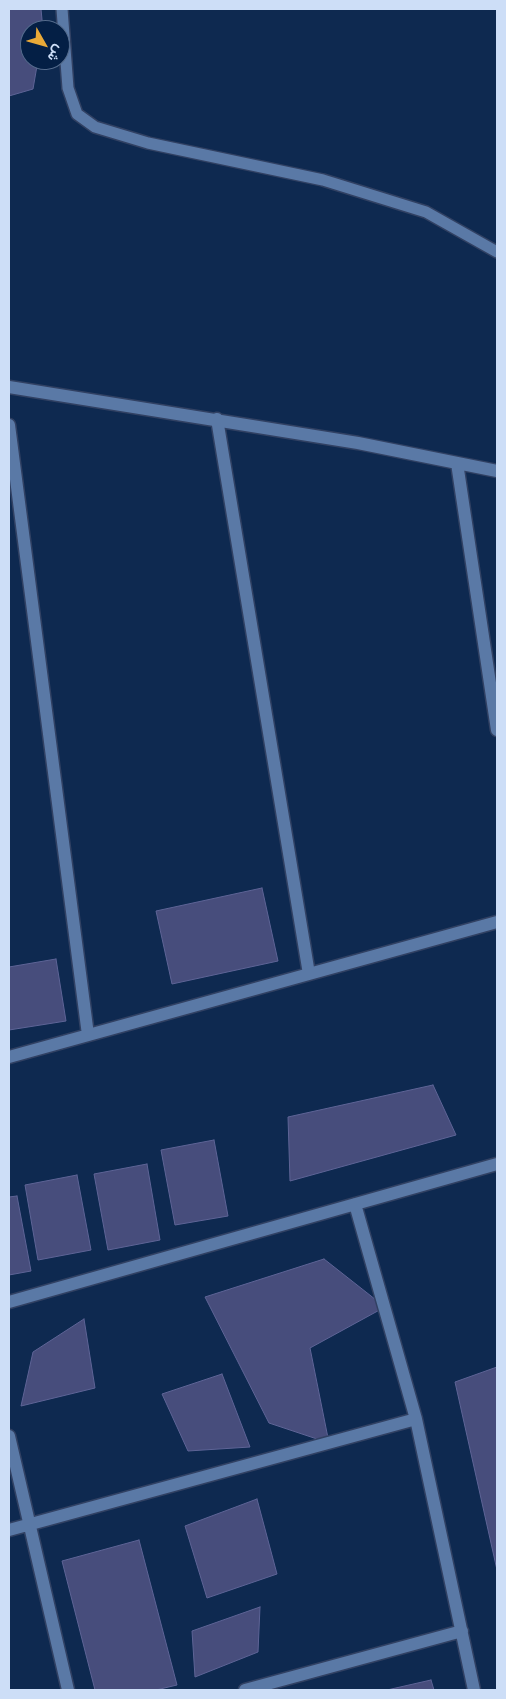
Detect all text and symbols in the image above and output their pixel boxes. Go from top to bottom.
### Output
north arrow [20,20,70,70]
text: ش [45,42,68,65]

